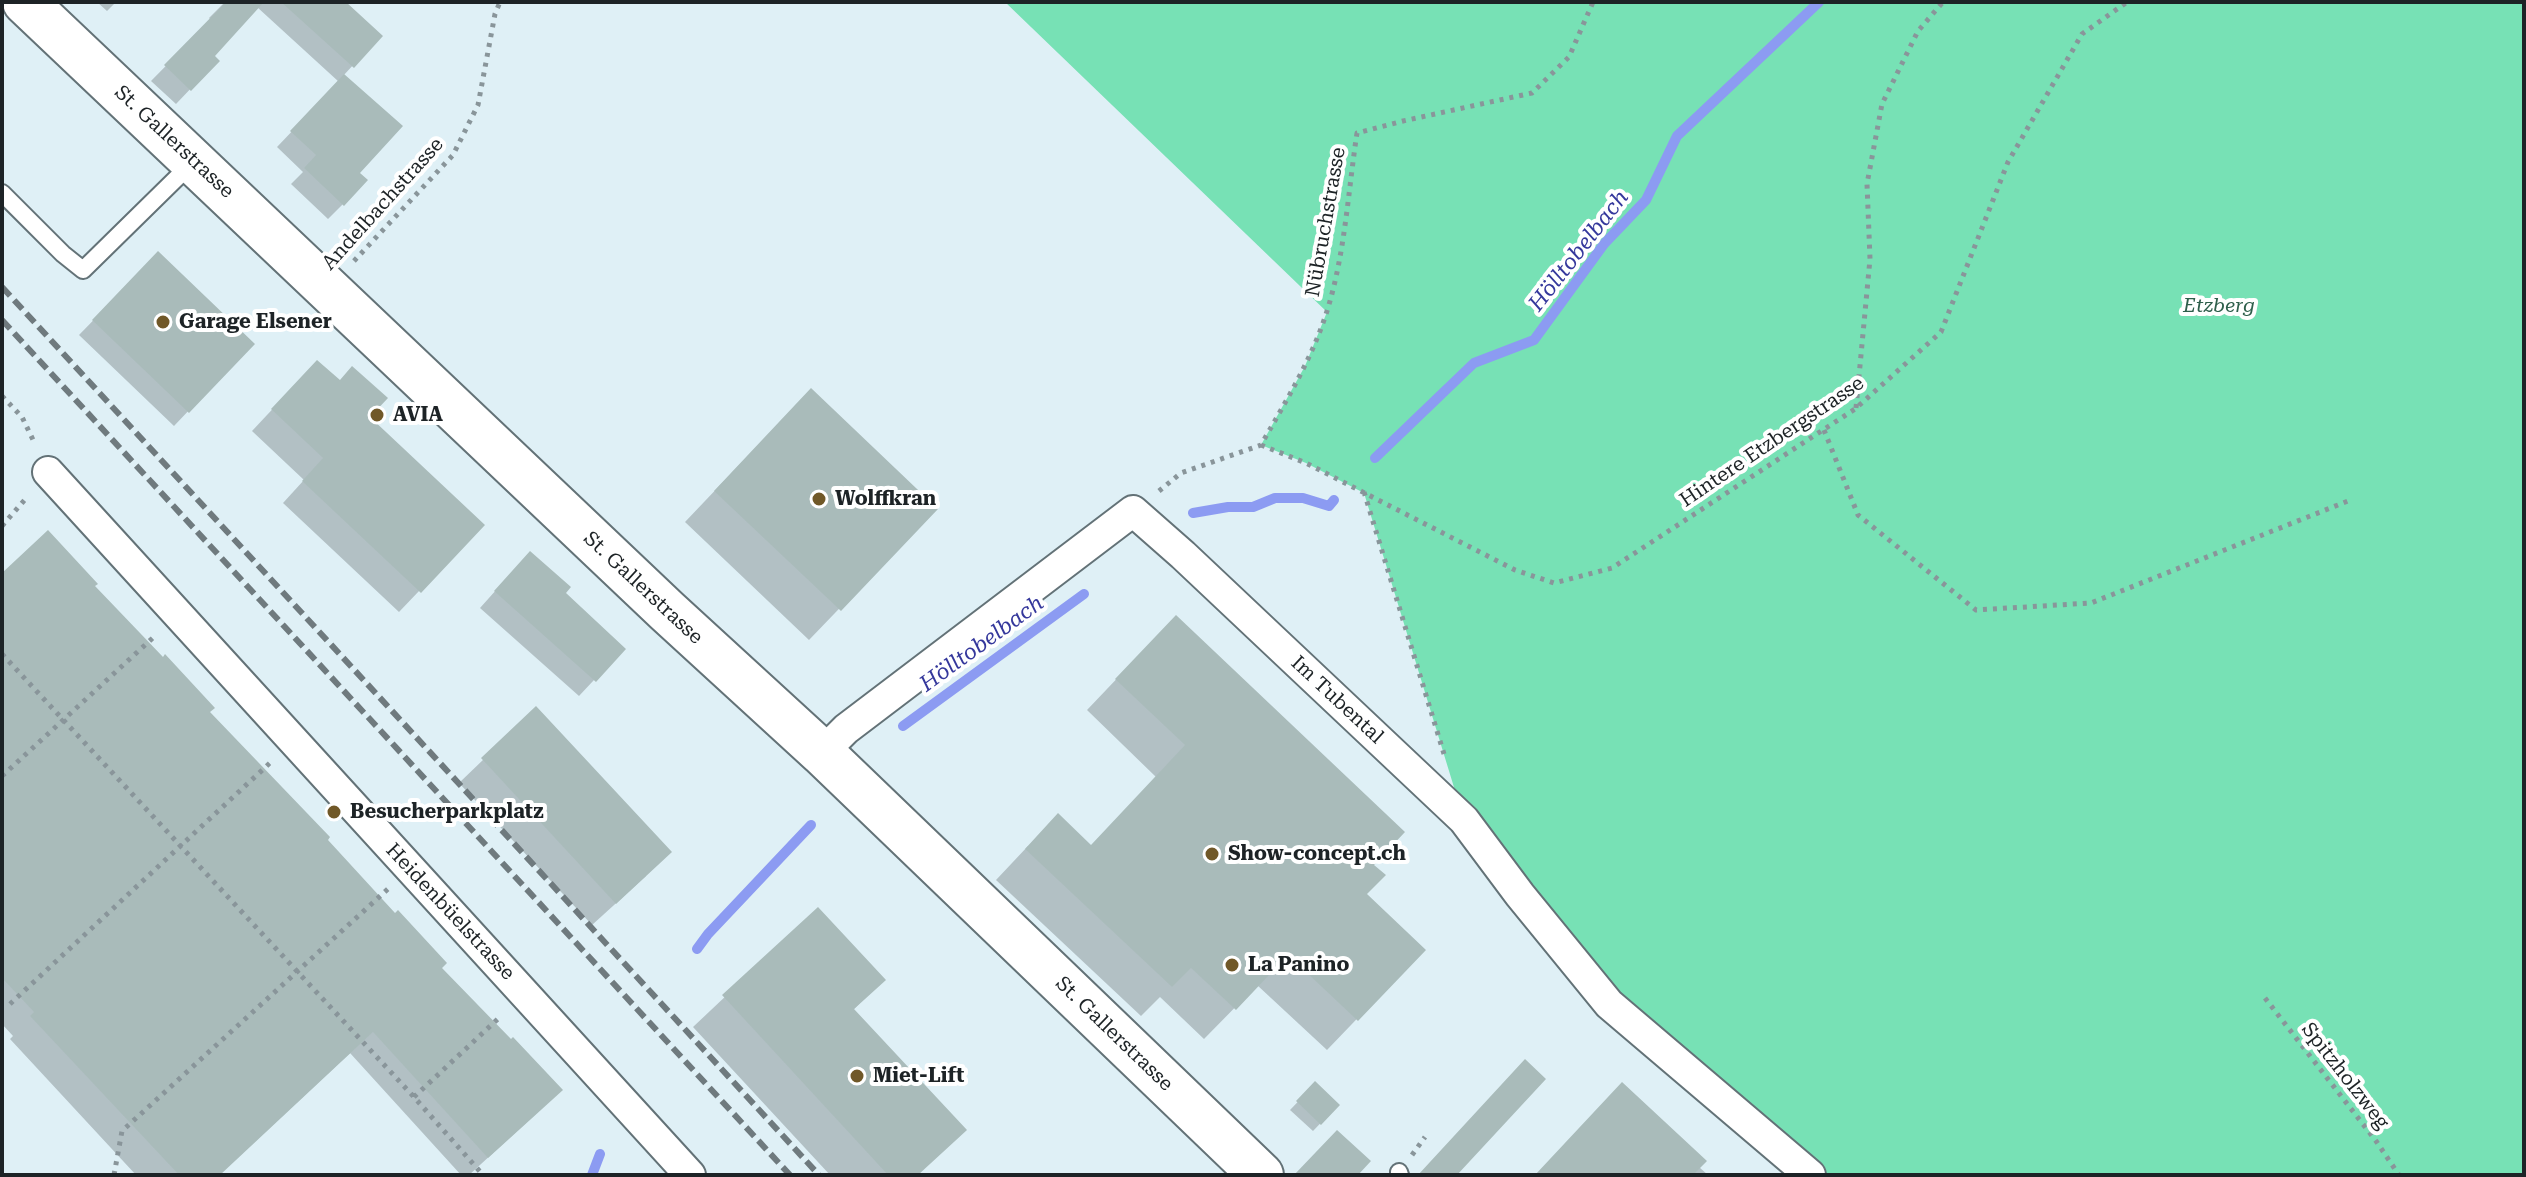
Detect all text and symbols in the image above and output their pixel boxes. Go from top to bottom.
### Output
street label: St. Gallerstrasse [109,81,239,203]
street label: Andelbachstrasse [317,133,449,275]
street label: Nübruchstrasse [1301,145,1351,299]
water label: Hölltobelbach [1524,185,1634,317]
park label: Etzberg [2183,294,2255,318]
place label: Garage Elsener [179,310,332,334]
marker: Garage Elsener [154,313,172,331]
street label: Hintere Etzbergstrasse [1675,371,1869,513]
place label: AVIA [393,403,443,427]
marker: AVIA [368,406,386,424]
place label: Wolffkran [835,487,936,511]
marker: Wolffkran [810,490,828,508]
street label: St. Gallerstrasse [578,527,708,649]
water label: Hölltobelbach [915,590,1049,698]
street label: Im Tubental [1286,651,1388,749]
place label: Besucherparkplatz [350,800,543,824]
marker: Besucherparkplatz [325,803,343,821]
street label: Heidenbüelstrasse [380,839,520,985]
place label: Show-concept.ch [1228,842,1406,866]
marker: Show-concept.ch [1203,845,1221,863]
place label: La Panino [1248,953,1349,977]
marker: La Panino [1223,956,1241,974]
street label: St. Gallerstrasse [1050,972,1178,1096]
street label: Spitzholzweg [2296,1018,2394,1134]
place label: Miet-Lift [873,1064,964,1088]
marker: Miet-Lift [848,1067,866,1085]

